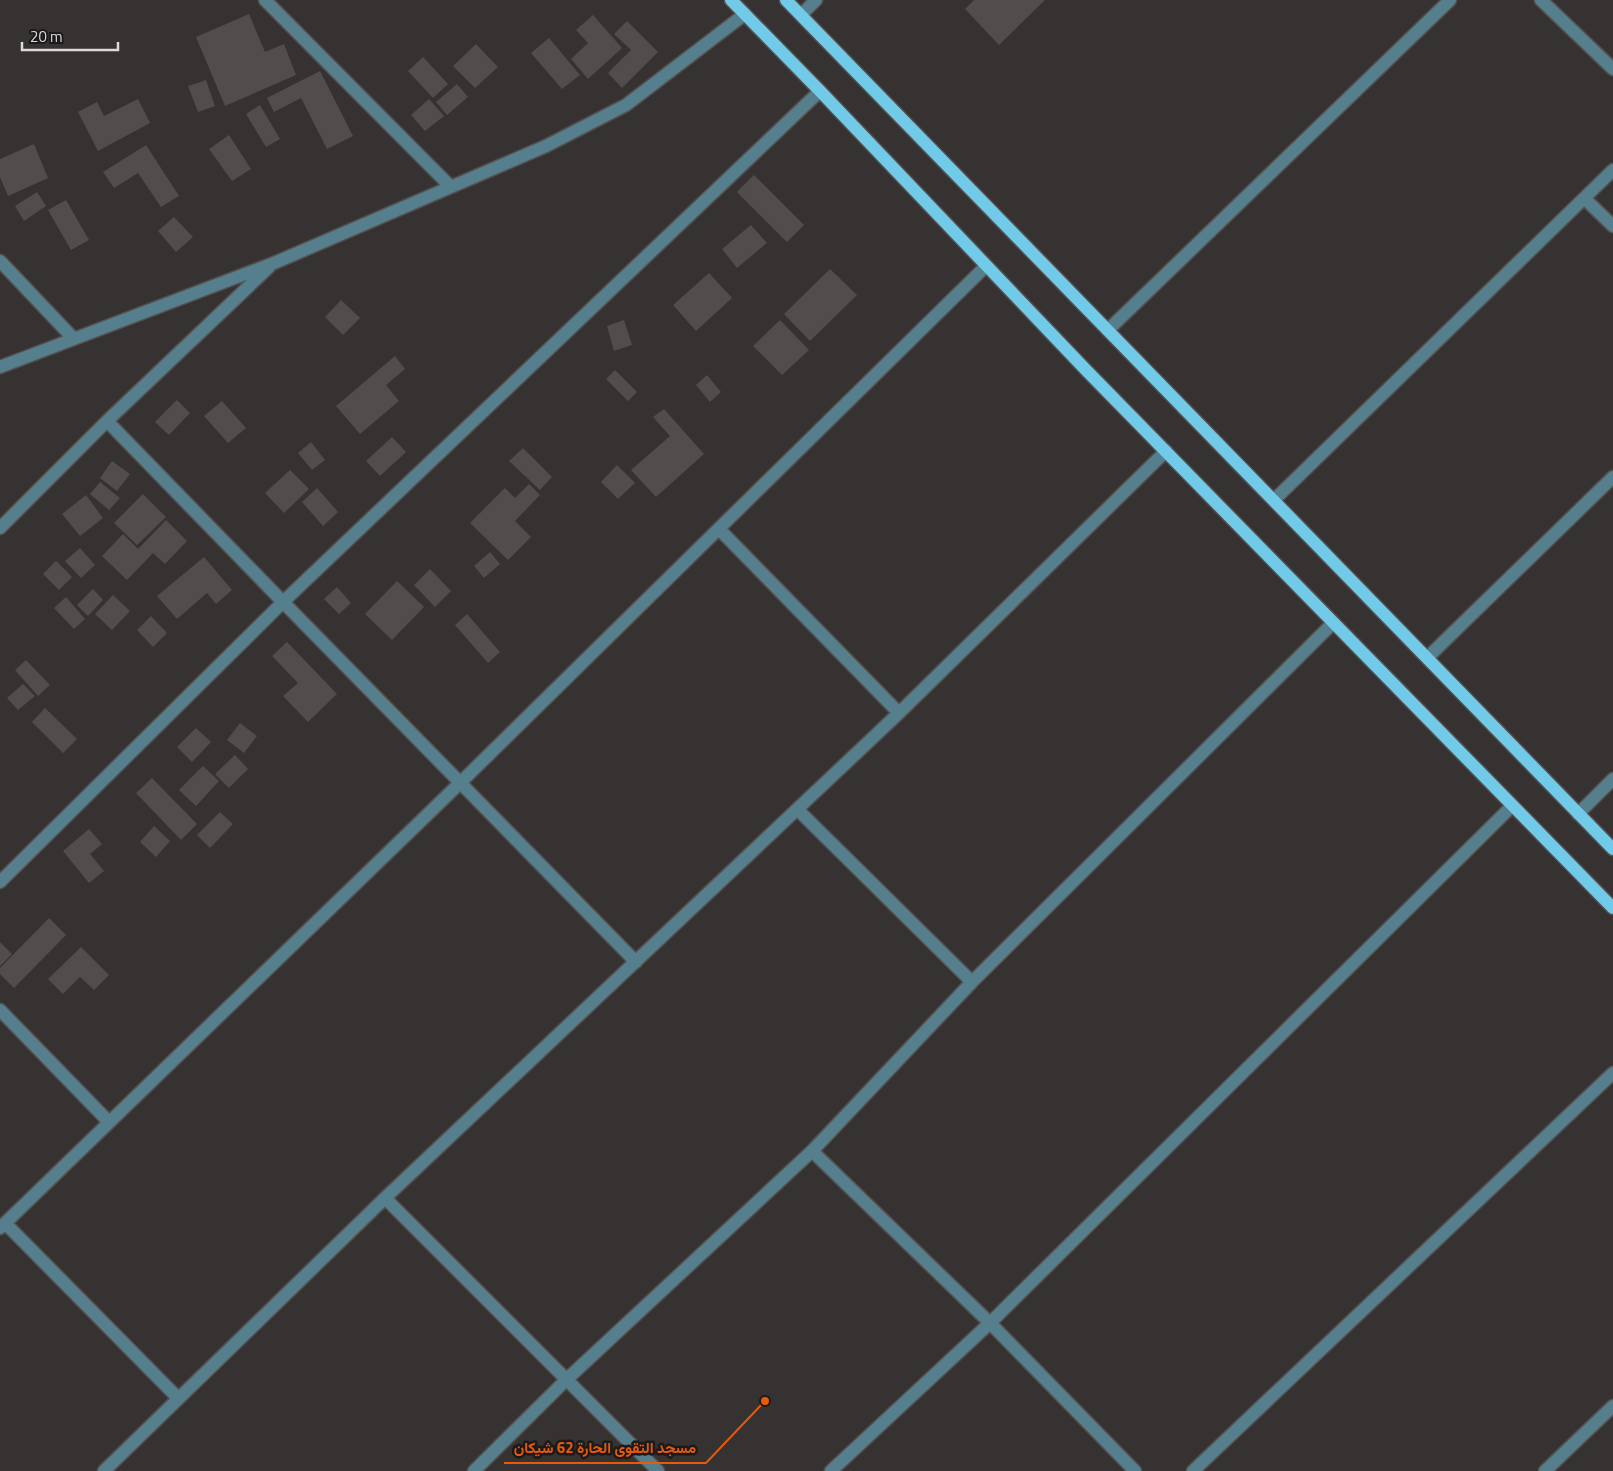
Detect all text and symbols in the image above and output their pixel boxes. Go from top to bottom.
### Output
scale bar [22,20,119,52]
text: 20 m [30,25,63,48]
callout: مسجد التقوى الحارة 62 شيكان [504,1433,706,1463]
text: مسجد التقوى الحارة 62 شيكان [514,1436,696,1459]

